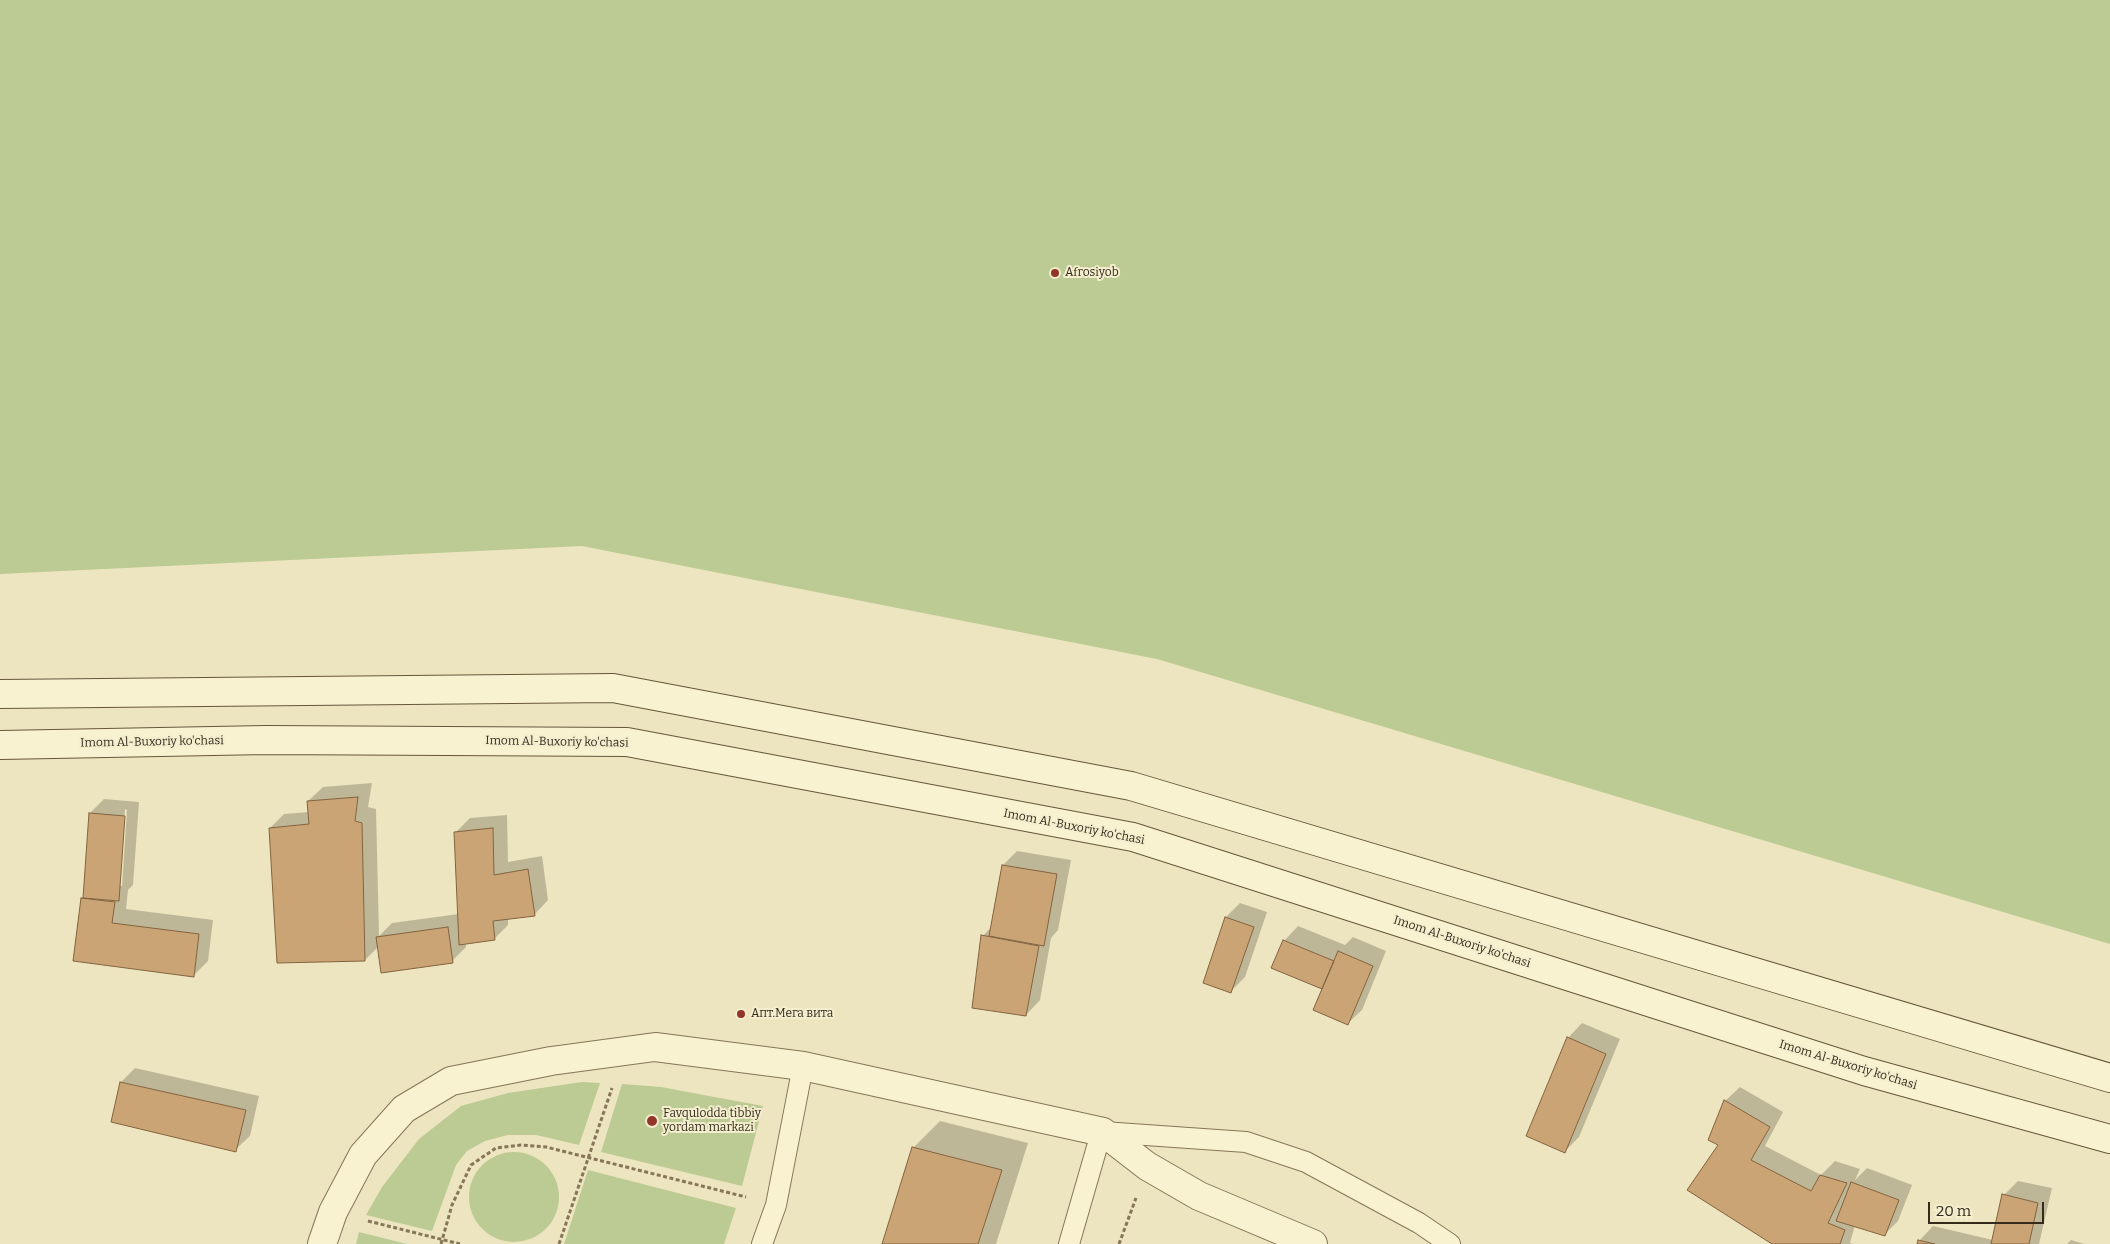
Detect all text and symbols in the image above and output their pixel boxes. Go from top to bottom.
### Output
place label: Afrosiyob [1065,266,1119,280]
marker: Afrosiyob [1049,267,1061,279]
street label: Imom Al-Buxoriy ko'chasi [80,734,224,750]
street label: Imom Al-Buxoriy ko'chasi [485,734,629,750]
street label: Imom Al-Buxoriy ko'chasi [1002,806,1146,848]
street label: Imom Al-Buxoriy ko'chasi [1392,913,1532,971]
place label: Апт.Мега вита [751,1007,833,1021]
marker: Апт.Мега вита [735,1008,747,1020]
street label: Imom Al-Buxoriy ko'chasi [1777,1037,1919,1093]
place label: Favqulodda tibbiy yordam markazi [663,1107,761,1135]
marker: Favqulodda tibbiy yordam markazi [645,1114,659,1128]
scale bar [1930,1192,2046,1224]
text: 20 m [1936,1202,1971,1220]

